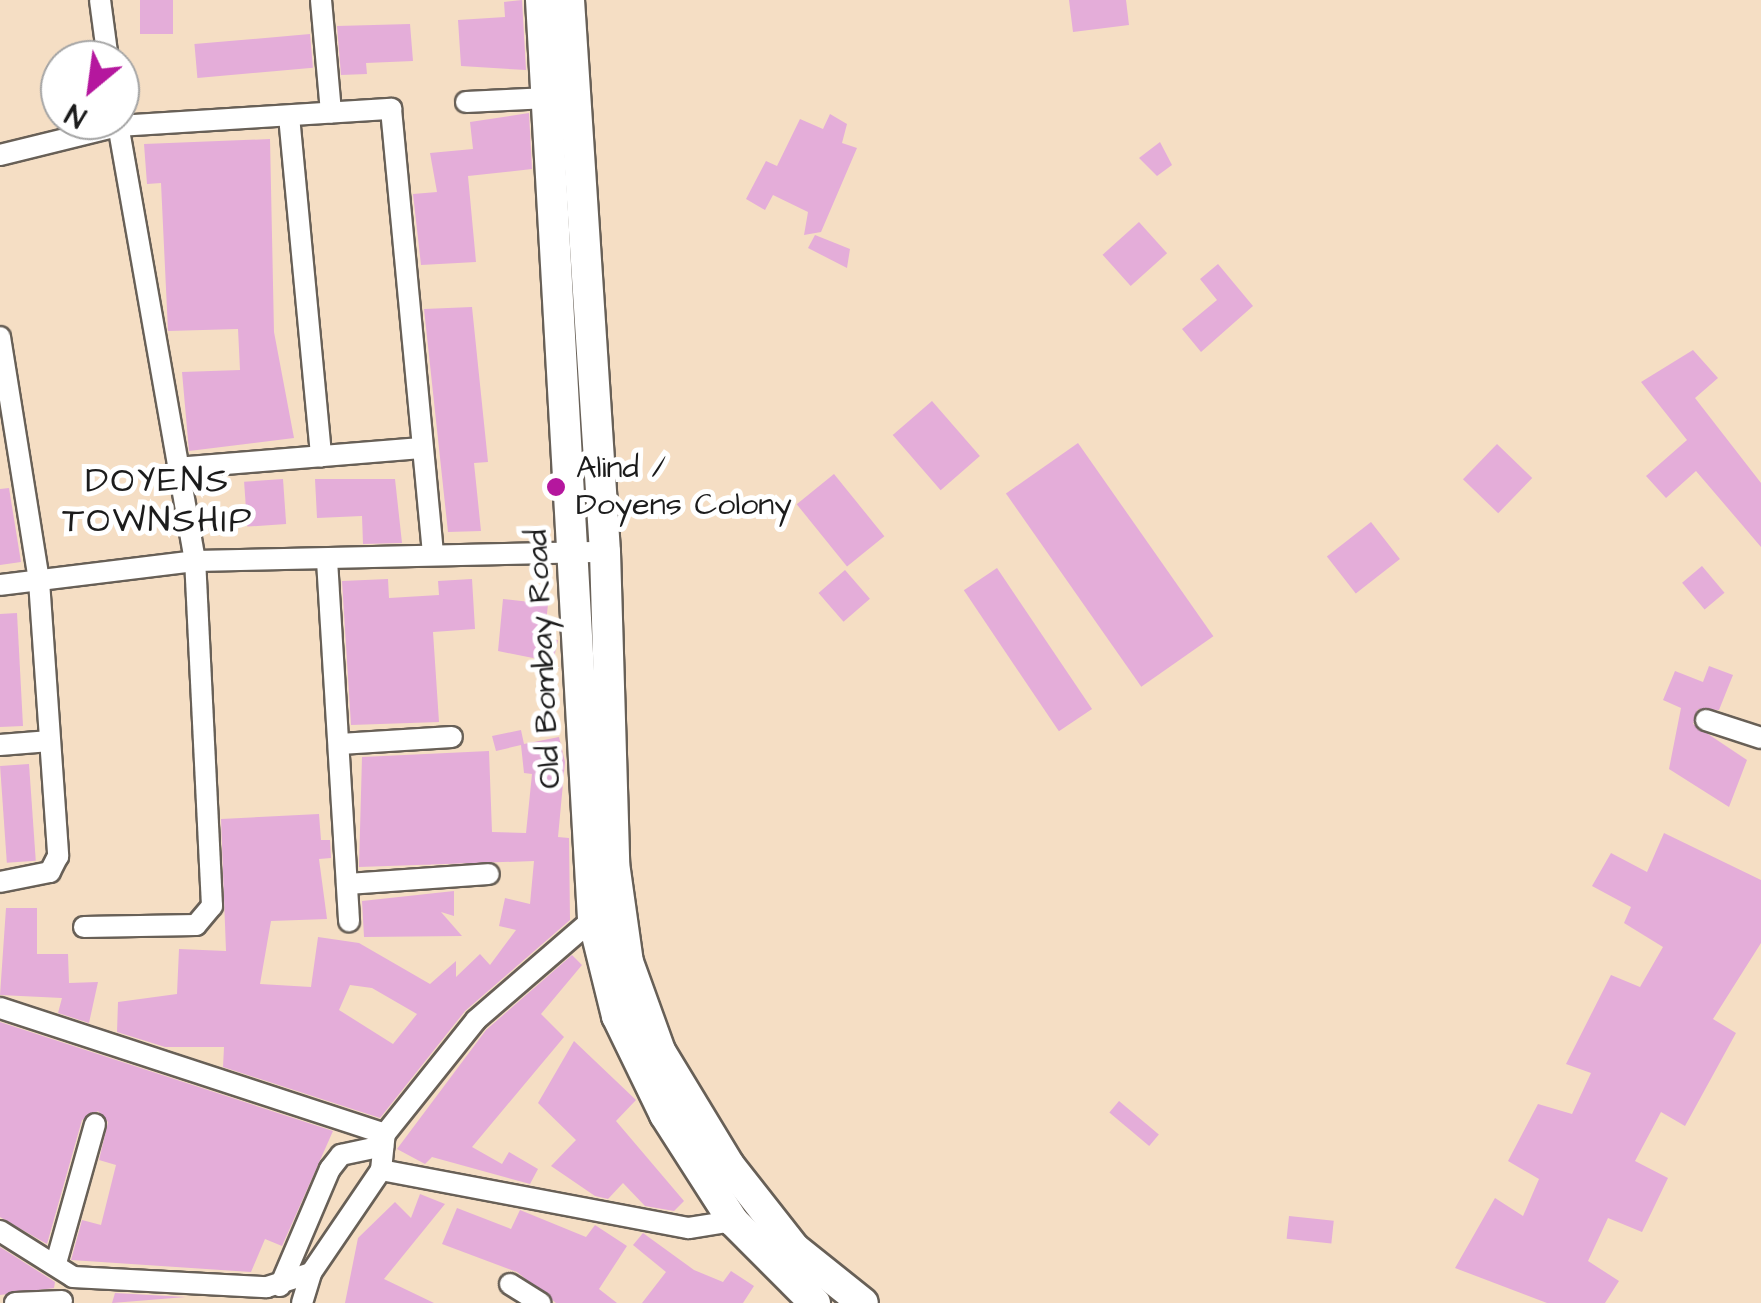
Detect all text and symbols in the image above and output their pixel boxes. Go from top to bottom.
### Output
north arrow [40,40,140,140]
text: N [59,94,93,136]
place label: Alind / Doyens Colony [576,450,792,525]
district label: DOYENS TOWNSHIP [62,460,254,542]
marker: Alind / Doyens Colony [545,476,567,498]
street label: Old Bombay Road [518,528,570,790]

